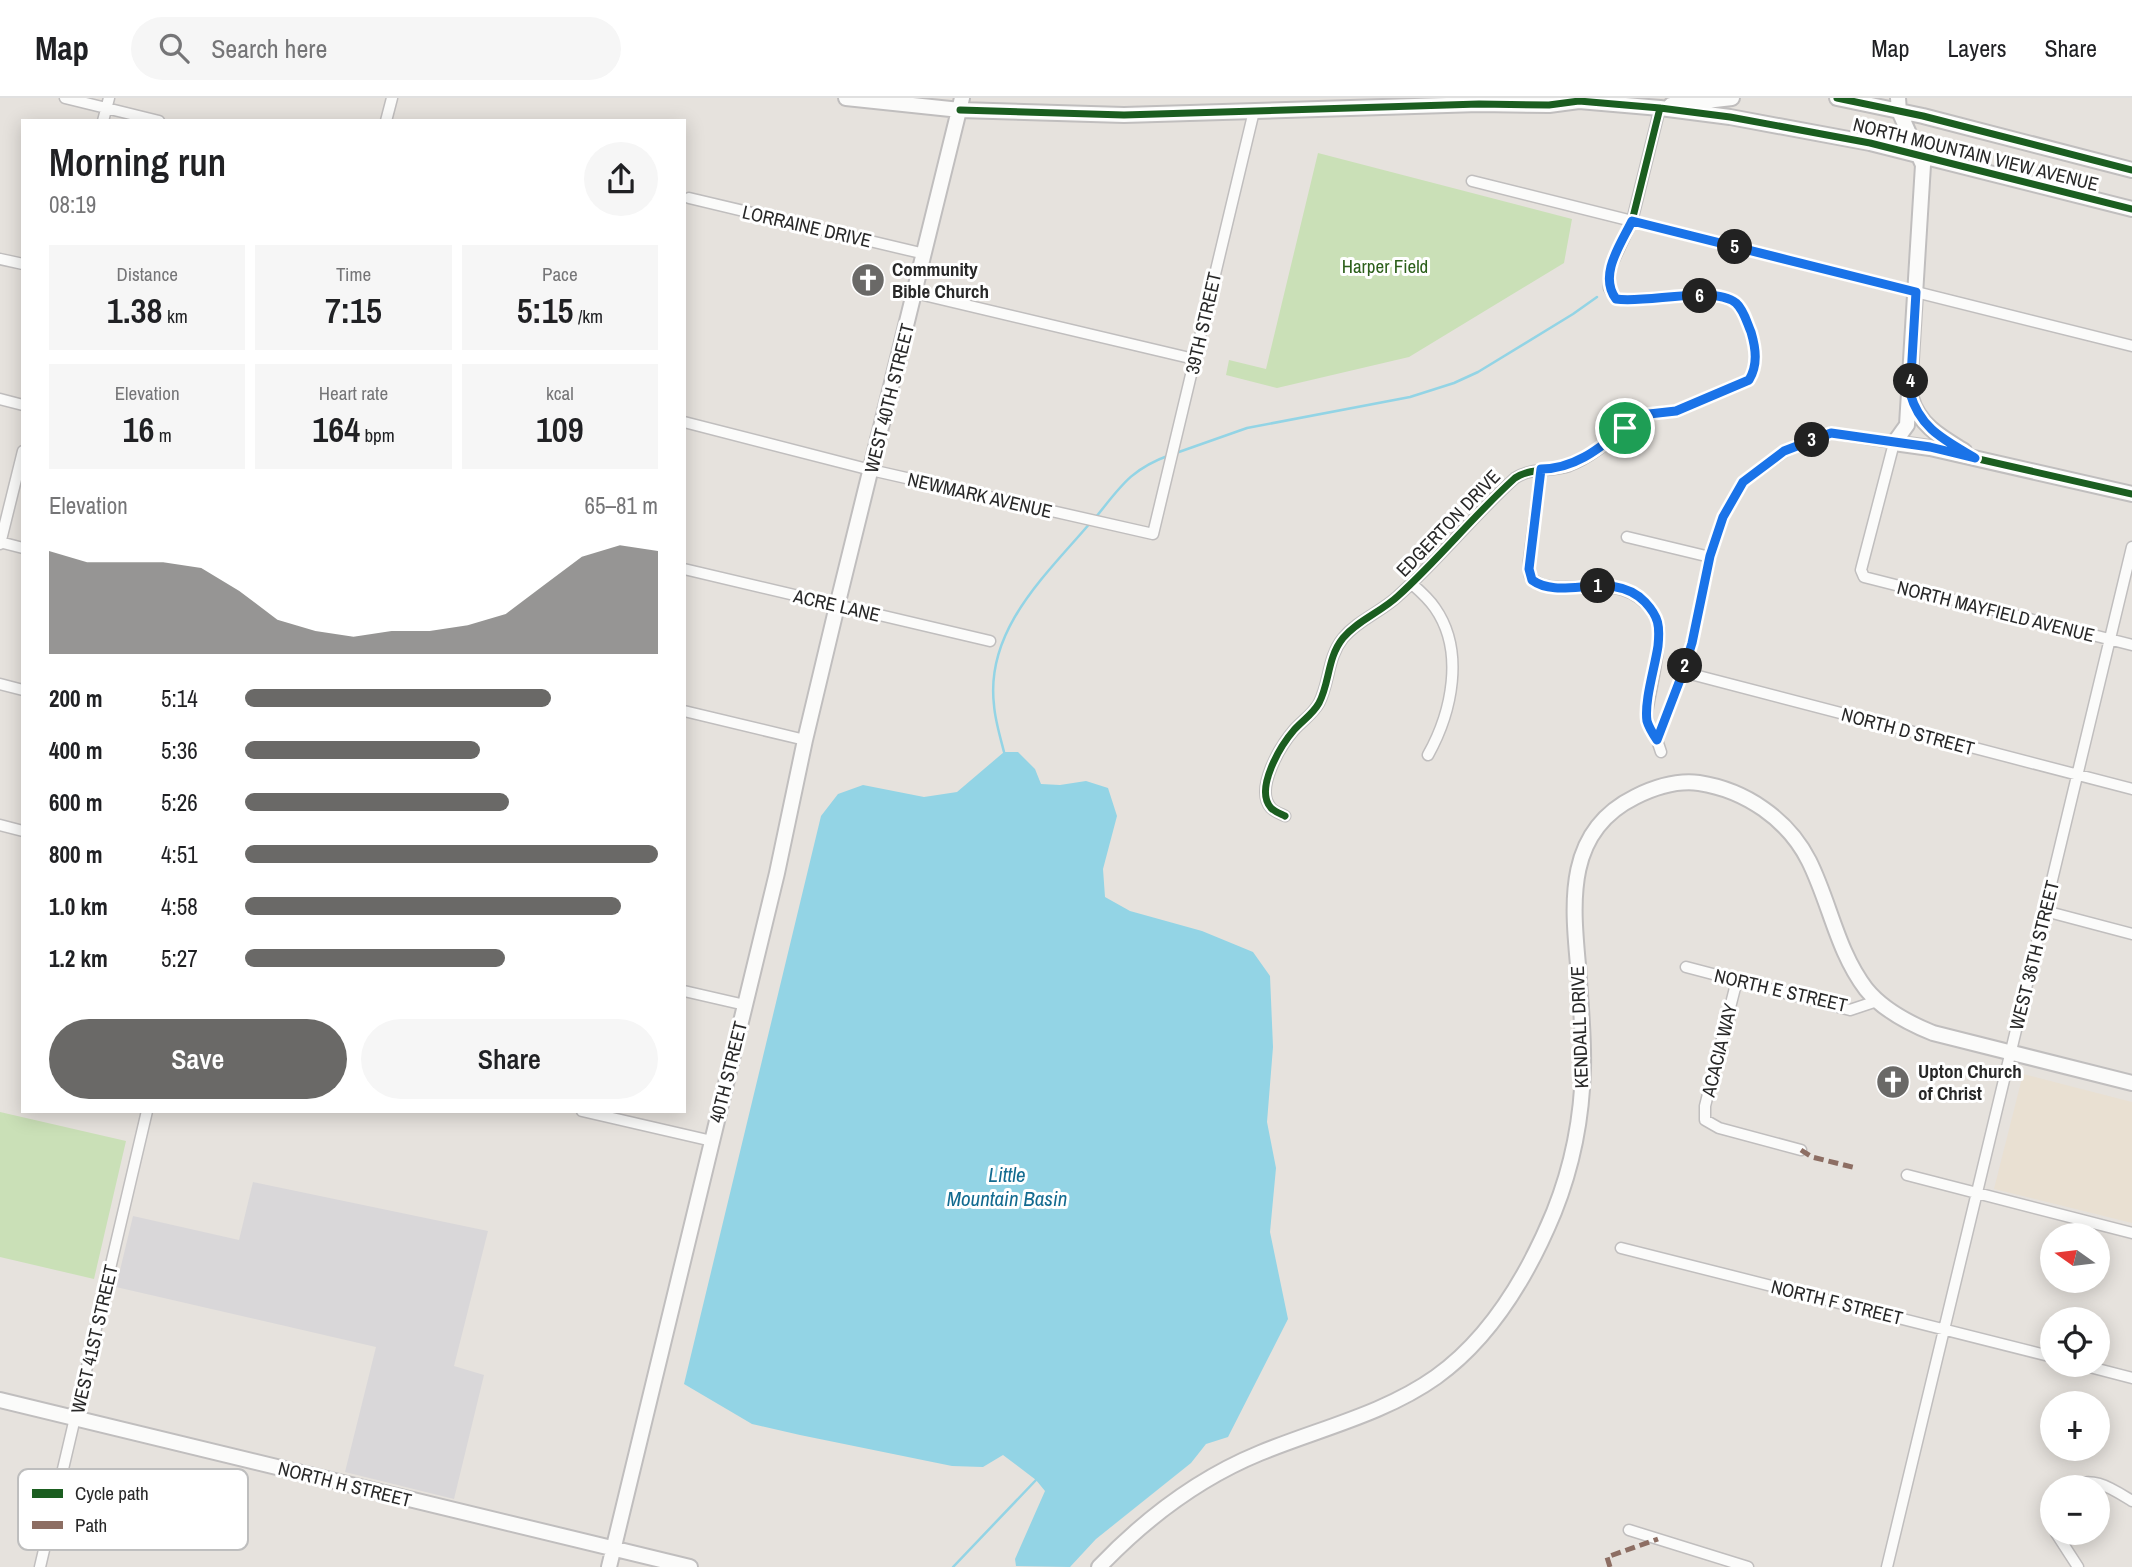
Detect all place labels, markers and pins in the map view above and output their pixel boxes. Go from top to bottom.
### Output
pin: 5 [1718,230,1752,264]
place label: Community Bible Church [892,256,989,304]
church icon: Community Bible Church [849,261,887,299]
pin: 6 [1682,278,1718,314]
pin: 4 [1894,364,1928,398]
pin [1595,398,1655,458]
pin: 3 [1794,422,1829,458]
pin: 1 [1580,568,1616,603]
pin: 2 [1668,648,1702,684]
place label: Upton Church of Christ [1918,1058,2022,1106]
church icon: Upton Church of Christ [1874,1063,1912,1101]

